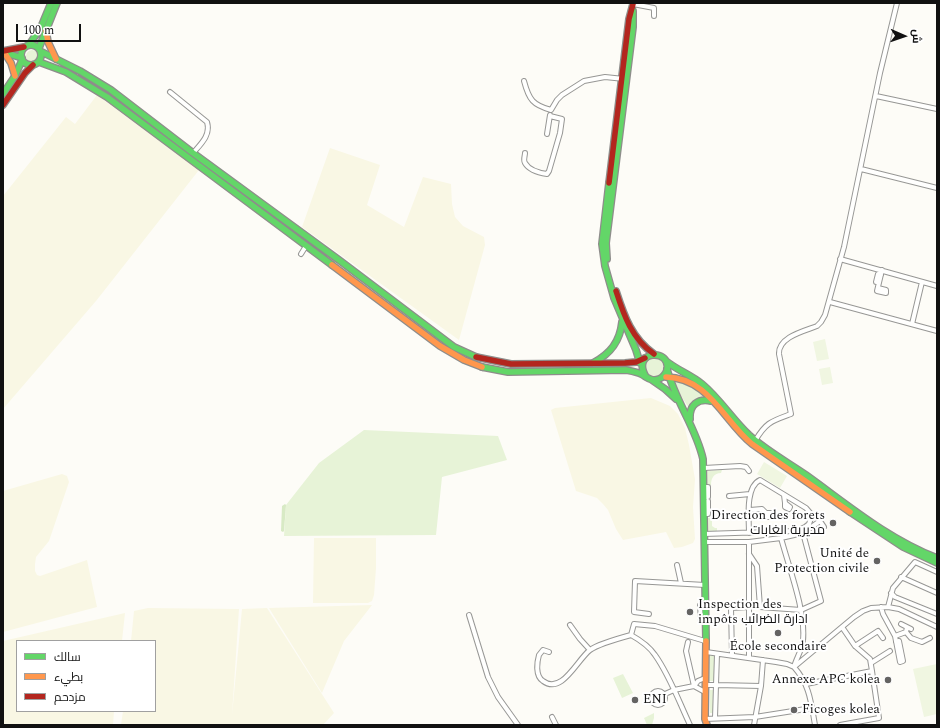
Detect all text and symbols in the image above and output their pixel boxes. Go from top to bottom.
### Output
scale bar [18,16,83,42]
north arrow [884,16,924,56]
text: 100 m [23,21,54,40]
text: ش [908,29,925,44]
place label: Direction des forets مديرية الغابات [711,508,825,539]
marker: Direction des forets مديرية الغابات [828,518,838,528]
place label: Unité de Protection civile [774,546,869,577]
marker: Unité de Protection civile [872,556,882,566]
place label: Inspection des impôts ادارة الضرائب [698,597,808,628]
marker: Inspection des impôts ادارة الضرائب [685,607,695,617]
marker: École secondaire [773,628,783,638]
place label: École secondaire [730,639,826,655]
legend [16,640,156,712]
text: سالك [54,648,81,667]
text: بطيء [54,668,83,687]
place label: Annexe APC kolea [772,672,880,688]
marker: Annexe APC kolea [883,675,893,685]
text: مزدحم [54,688,86,707]
place label: ENI [643,692,667,708]
marker: ENI [630,695,640,705]
place label: Ficoges kolea [802,702,880,718]
marker: Ficoges kolea [789,705,799,715]

